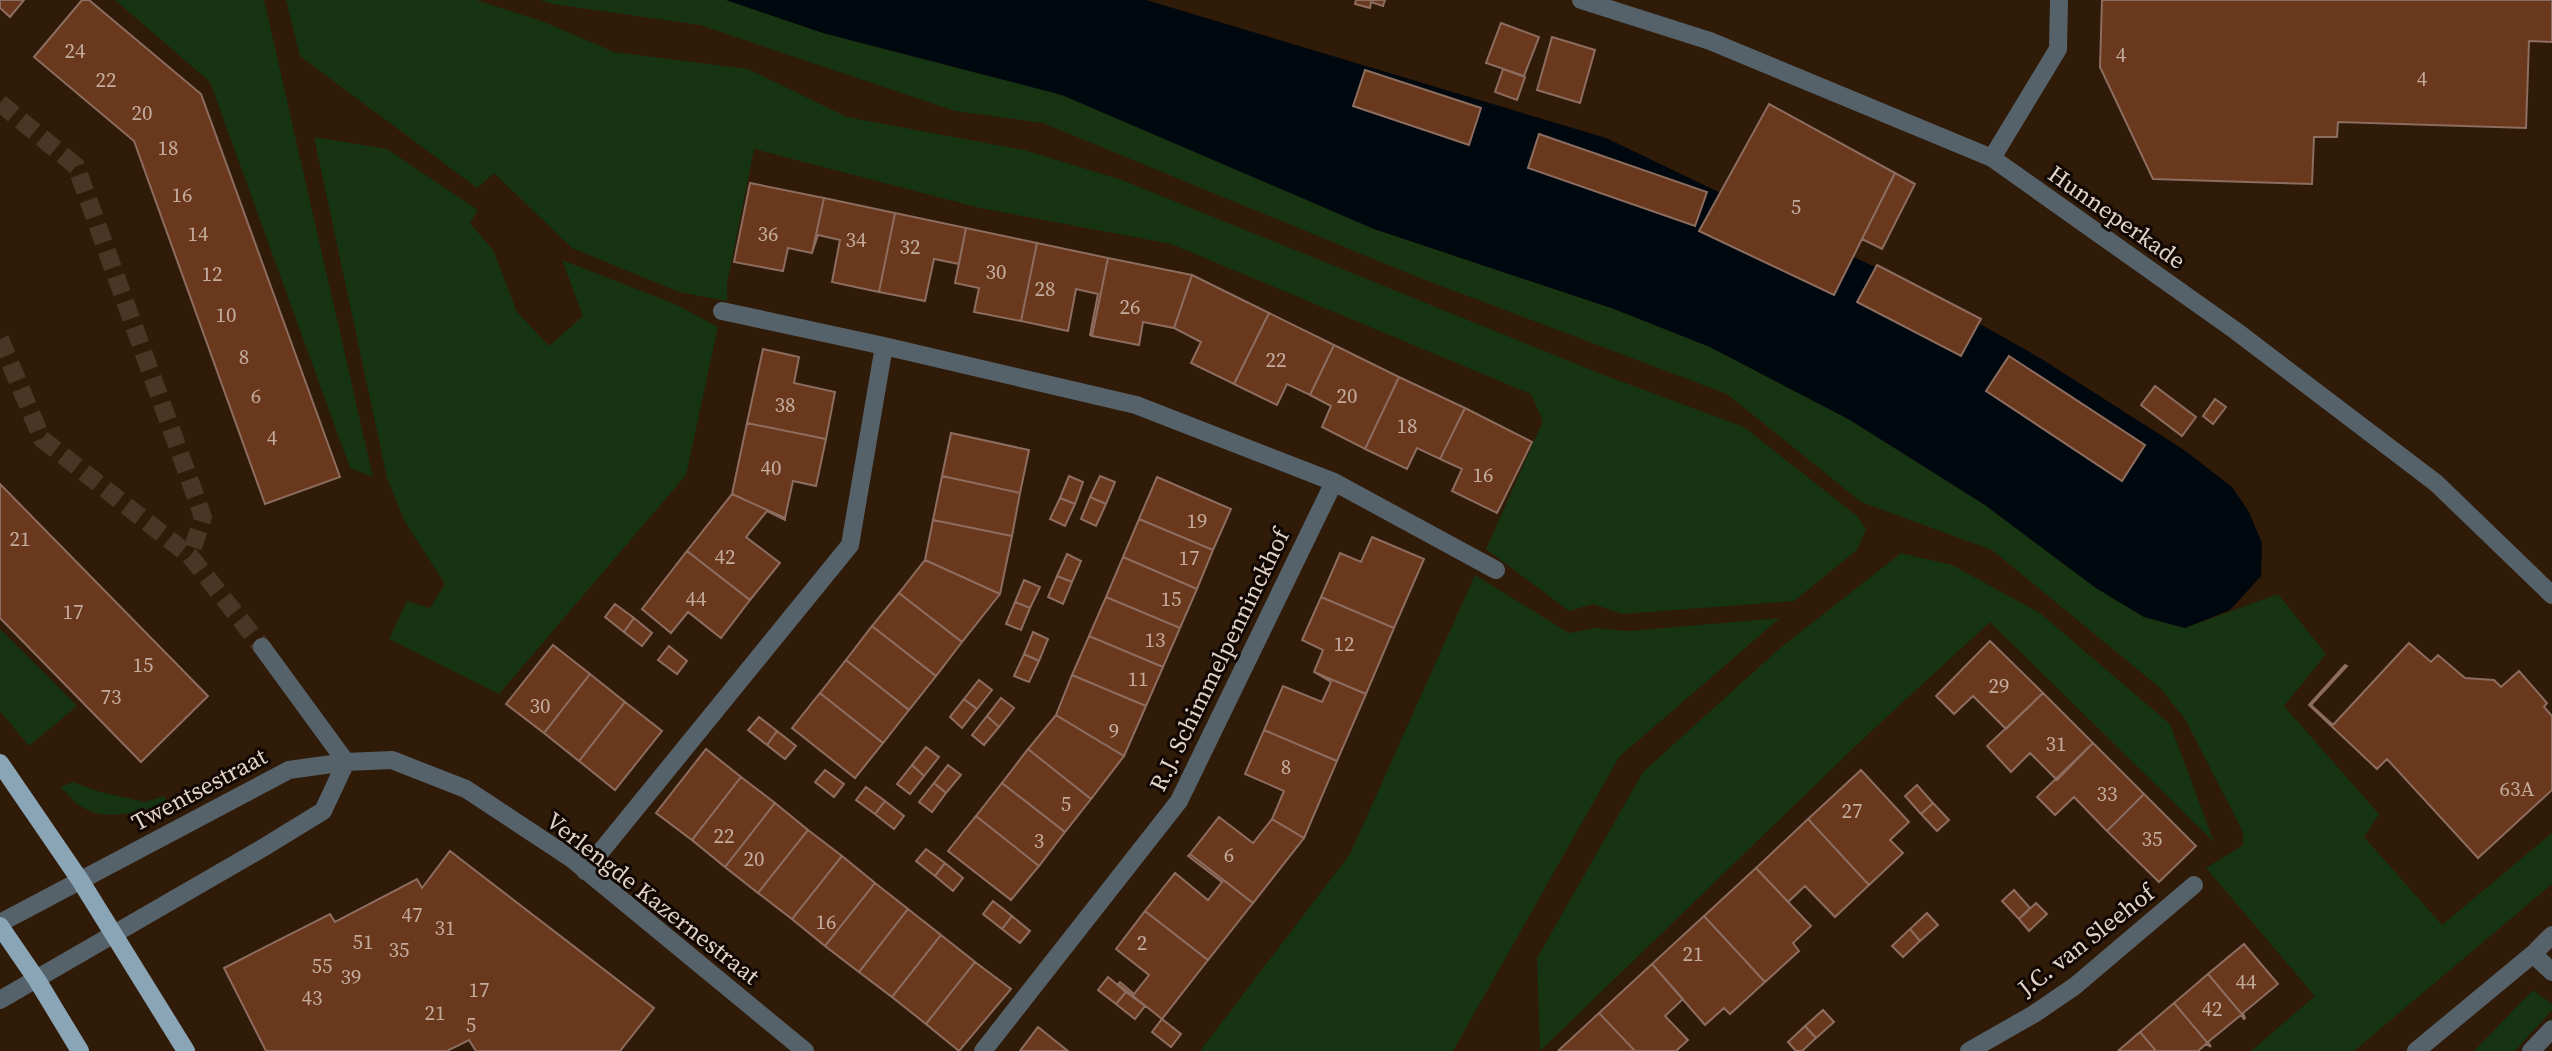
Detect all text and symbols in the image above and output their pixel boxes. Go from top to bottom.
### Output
house number: 24 [65,36,86,65]
house number: 4 [2116,40,2127,69]
house number: 4 [2417,64,2428,93]
house number: 22 [96,65,117,94]
house number: 20 [132,98,153,127]
house number: 18 [158,133,179,162]
street label: Hunneperkade [2042,157,2192,277]
house number: 16 [172,180,193,209]
house number: 5 [1791,192,1801,221]
house number: 14 [188,219,209,248]
house number: 36 [758,219,779,248]
house number: 34 [846,225,867,254]
house number: 32 [900,232,921,261]
house number: 30 [986,257,1007,286]
house number: 12 [202,259,223,288]
house number: 28 [1035,274,1056,303]
house number: 26 [1120,292,1141,321]
house number: 10 [216,300,237,329]
house number: 8 [239,342,249,371]
house number: 22 [1266,345,1287,374]
house number: 6 [251,381,261,410]
house number: 20 [1337,381,1358,410]
house number: 38 [775,390,796,419]
house number: 18 [1397,411,1418,440]
house number: 4 [267,423,278,452]
house number: 40 [761,453,782,482]
house number: 16 [1473,460,1494,489]
house number: 19 [1187,506,1208,535]
street label: R.J. Schimmelpenninckhof [1141,521,1298,797]
house number: 21 [10,524,31,553]
house number: 42 [715,542,736,571]
house number: 17 [1179,543,1200,572]
house number: 44 [686,584,707,613]
house number: 15 [1161,584,1182,613]
house number: 17 [63,597,84,626]
house number: 13 [1145,625,1166,654]
house number: 12 [1334,629,1355,658]
house number: 15 [133,650,154,679]
house number: 11 [1128,664,1149,693]
house number: 29 [1989,671,2010,700]
house number: 73 [101,682,122,711]
house number: 30 [530,691,551,720]
house number: 9 [1109,716,1119,745]
house number: 31 [2046,729,2067,758]
street label: Twentsestraat [126,739,273,839]
house number: 8 [1281,752,1291,781]
house number: 63A [2500,774,2535,803]
house number: 33 [2097,779,2118,808]
house number: 5 [1061,789,1071,818]
house number: 27 [1842,796,1863,825]
street label: Verlengde Kazernestraat [539,804,767,992]
house number: 22 [714,821,735,850]
house number: 35 [2142,824,2163,853]
house number: 3 [1034,826,1044,855]
house number: 6 [1224,840,1234,869]
house number: 20 [744,844,765,873]
street label: J.C. van Sleehof [2010,875,2163,1004]
house number: 47 [402,900,423,929]
house number: 16 [816,907,837,936]
house number: 31 [435,913,456,942]
house number: 51 [353,927,374,956]
house number: 2 [1137,928,1147,957]
house number: 35 [389,935,410,964]
house number: 21 [1683,939,1704,968]
house number: 55 [312,951,333,980]
house number: 39 [341,962,362,991]
house number: 44 [2236,967,2257,996]
house number: 17 [469,975,490,1004]
house number: 43 [302,983,323,1012]
house number: 42 [2202,994,2223,1023]
house number: 21 [425,998,446,1027]
house number: 5 [466,1010,476,1039]

